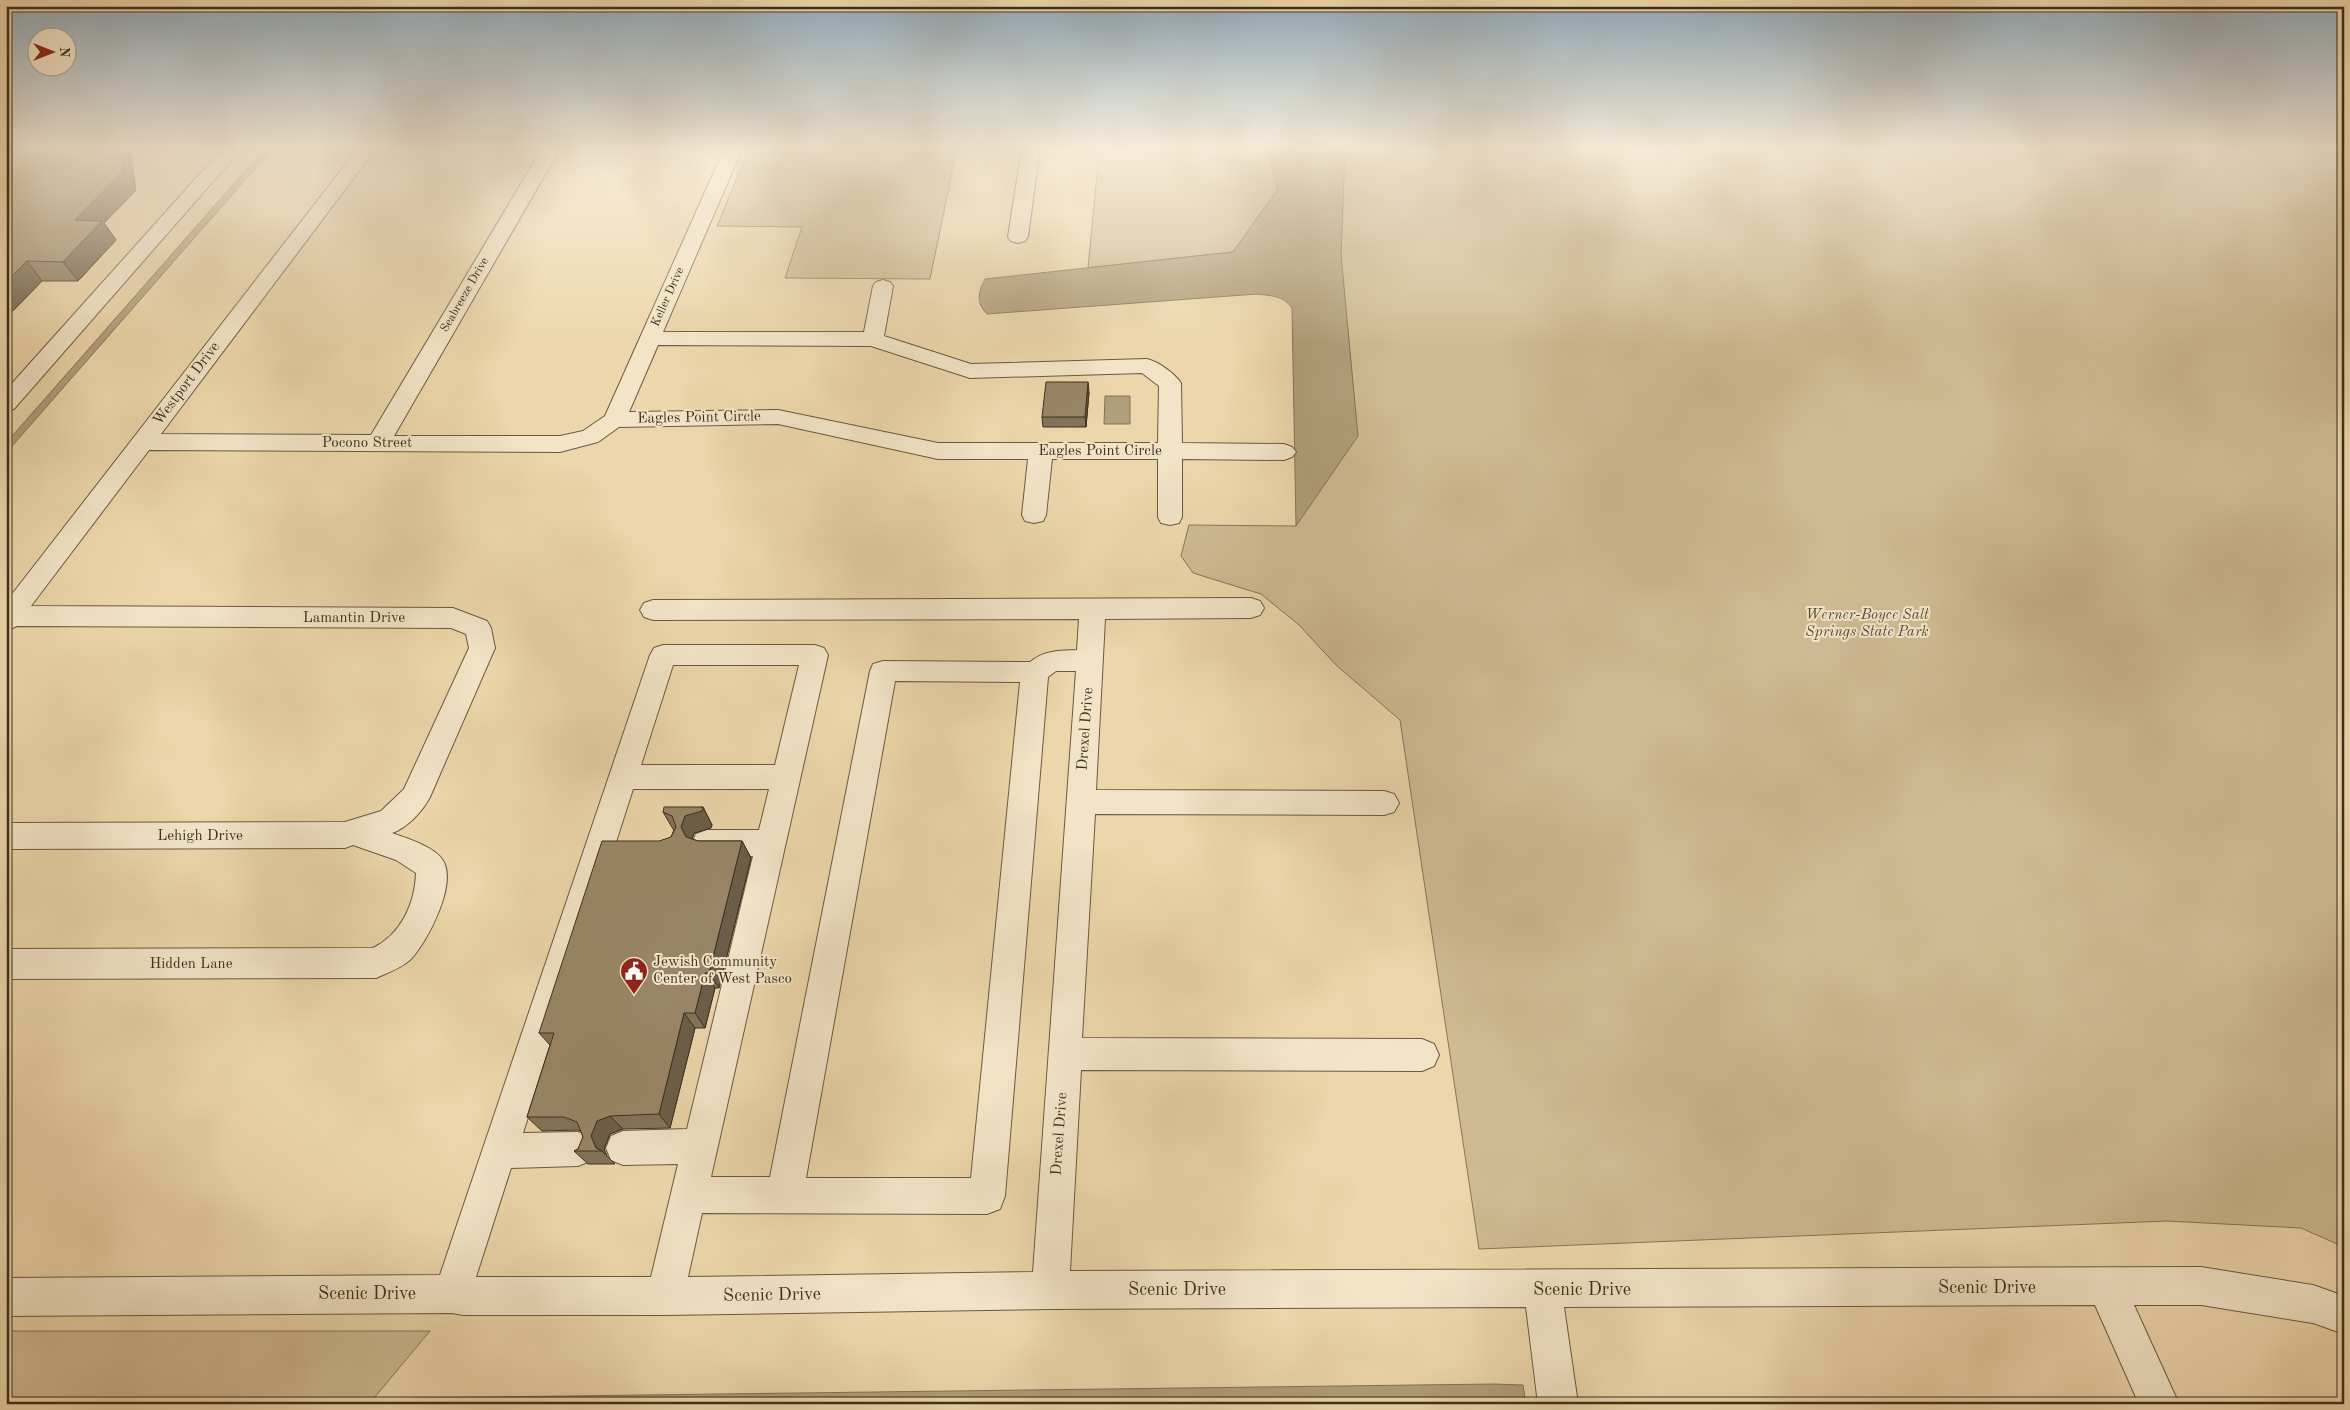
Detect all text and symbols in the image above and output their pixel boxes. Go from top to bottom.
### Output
north arrow [28,28,78,78]
text: N [57,47,71,58]
street label: Seabreeze Drive [439,255,491,334]
street label: Keller Drive [650,265,687,329]
street label: Westport Drive [151,339,223,428]
street label: Eagles Point Circle [637,409,761,427]
street label: Pocono Street [322,436,412,451]
street label: Eagles Point Circle [1038,444,1162,459]
park label: Werner-Boyce Salt Springs State Park [1805,608,1929,640]
street label: Lamantin Drive [303,611,405,626]
street label: Drexel Drive [1076,687,1096,771]
street label: Lehigh Drive [157,829,243,844]
place label: Jewish Community Center of West Pasco [653,955,792,987]
public building icon: Jewish Community Center of West Pasco [619,956,649,995]
street label: Hidden Lane [149,957,233,972]
street label: Drexel Drive [1050,1092,1070,1176]
street label: Scenic Drive [1938,1279,2036,1297]
street label: Scenic Drive [1128,1281,1226,1299]
street label: Scenic Drive [1533,1281,1631,1299]
street label: Scenic Drive [318,1285,416,1303]
street label: Scenic Drive [723,1285,821,1305]

